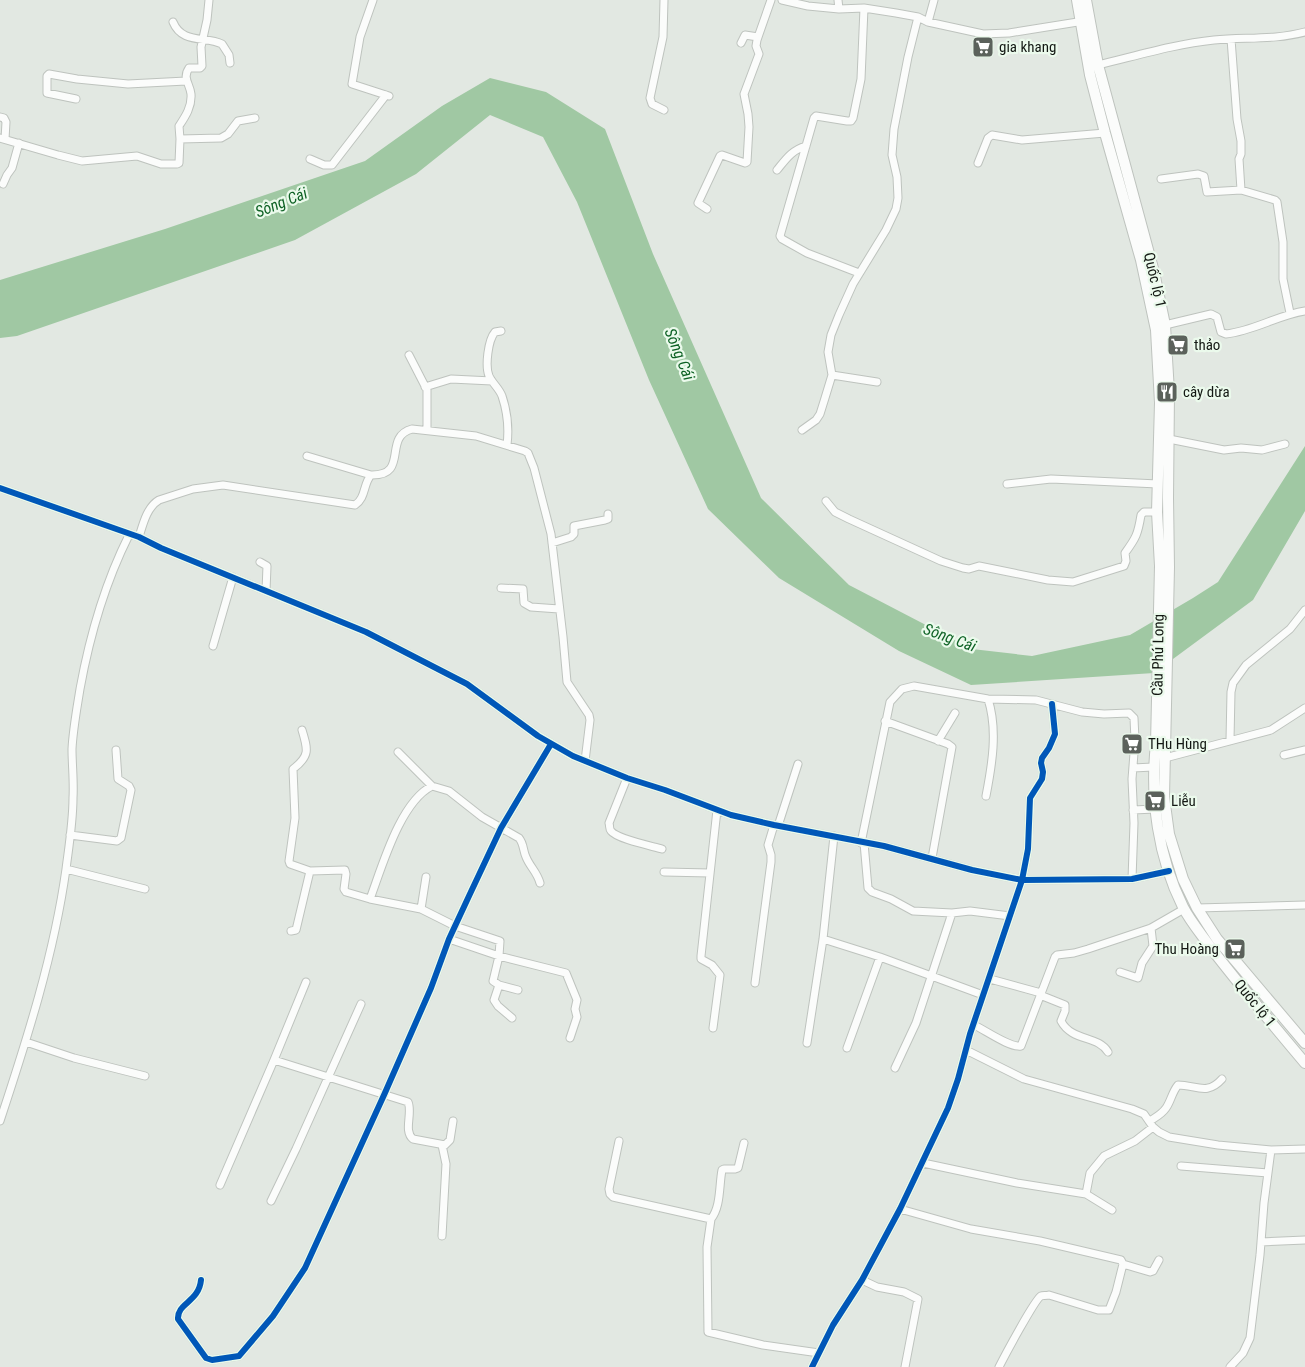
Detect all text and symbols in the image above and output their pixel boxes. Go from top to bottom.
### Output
supermarket icon: gia khang [971,35,995,59]
place label: gia khang [999,38,1056,56]
water label: Sông Cái [252,183,310,221]
street label: Quốc lộ 1 [1140,251,1170,309]
water label: Sông Cái [661,325,699,383]
supermarket icon: thảo [1166,333,1190,357]
place label: thảo [1194,336,1220,354]
restaurant icon: cây dừa [1155,380,1179,404]
place label: cây dừa [1183,383,1230,401]
street label: Cầu Phú Long [1148,614,1168,696]
water label: Sông Cái [921,619,979,656]
supermarket icon: THu Hùng [1120,732,1144,756]
place label: THu Hùng [1148,735,1207,753]
supermarket icon: Liễu [1143,789,1167,813]
place label: Liễu [1171,792,1196,810]
supermarket icon: Thu Hoàng [1223,937,1247,961]
place label: Thu Hoàng [1155,940,1219,958]
street label: Quốc lộ 1 [1230,976,1280,1030]

